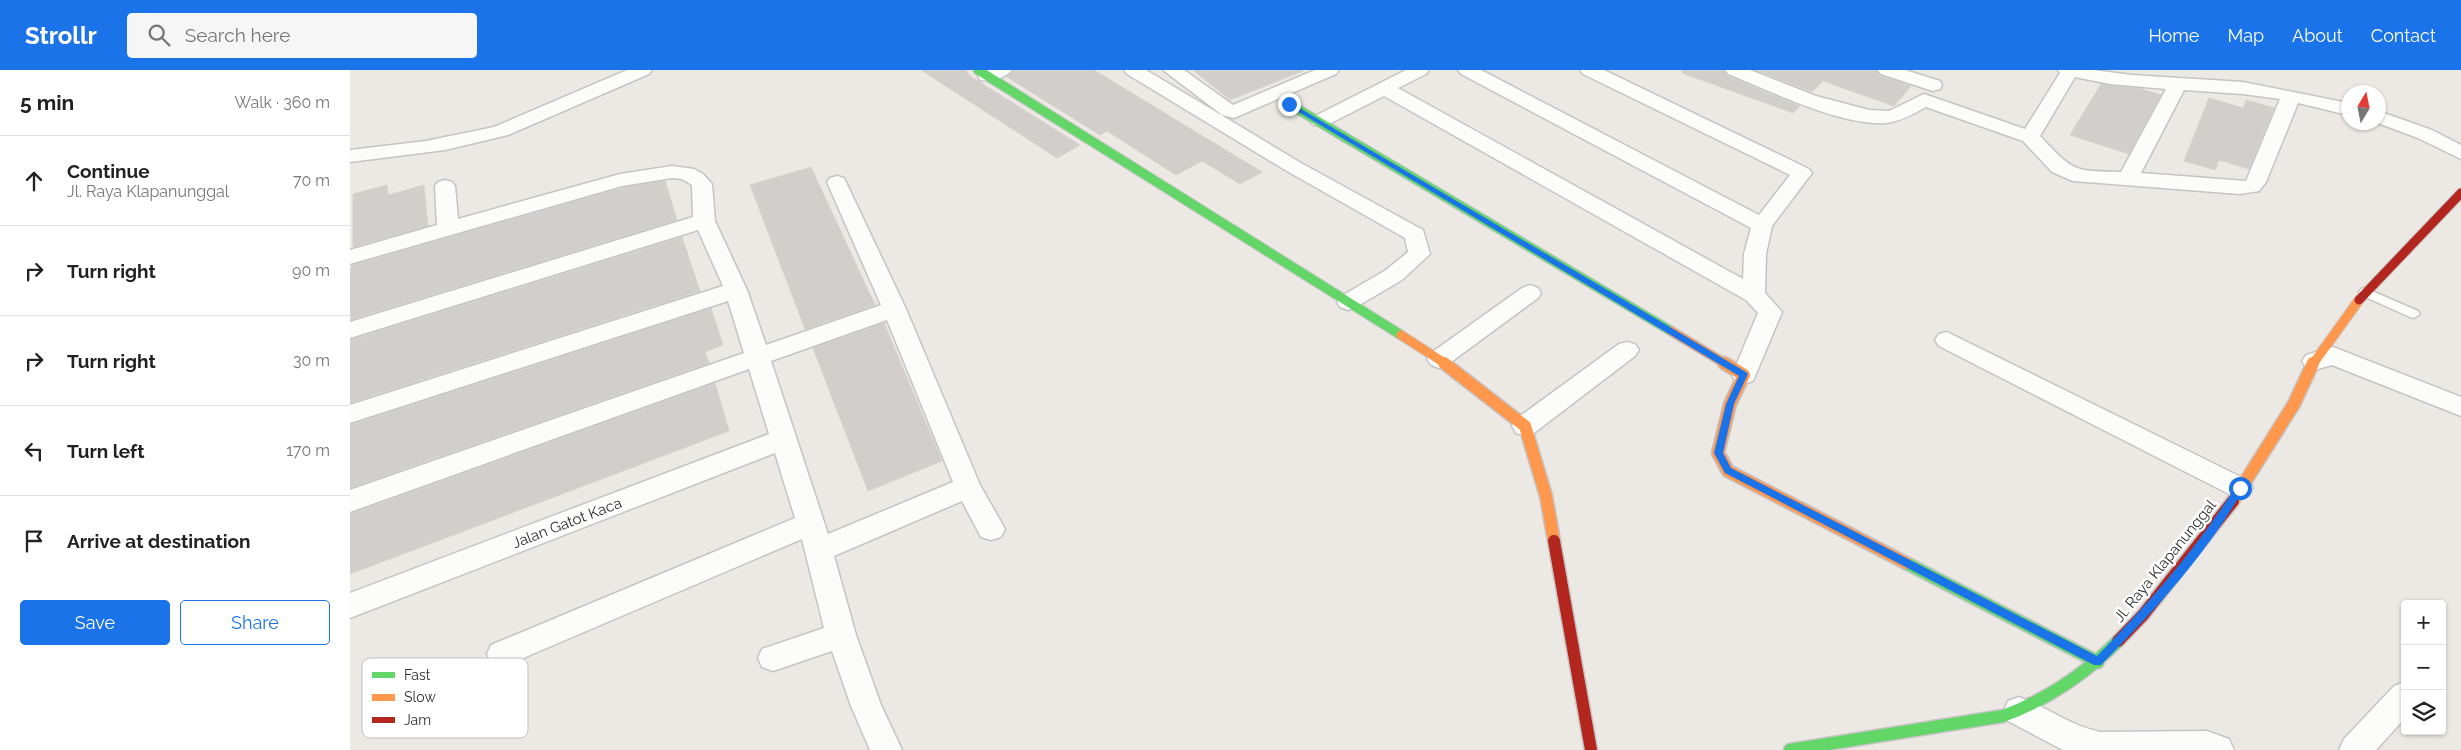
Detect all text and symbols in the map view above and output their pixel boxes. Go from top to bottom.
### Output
search box [127,13,477,58]
text: Strollr [25,21,97,50]
icon: search [145,21,173,49]
text: Search here [185,24,290,46]
text: Home [2148,25,2199,46]
text: Map [2227,25,2264,46]
text: About [2292,25,2343,46]
text: Contact [2371,25,2436,46]
north arrow [2341,85,2386,130]
text: 5 min [20,90,74,115]
text: Walk · 360 m [235,93,330,112]
route end [1278,93,1301,116]
text: Continue [67,160,150,182]
icon: ahead [20,167,48,195]
text: 70 m [293,171,330,190]
text: Jl. Raya Klapanunggal [67,182,229,201]
icon: right [20,257,48,285]
text: Turn right [67,260,156,282]
text: 90 m [292,261,330,280]
icon: right [20,347,48,375]
text: Turn right [67,350,156,372]
text: 30 m [293,351,330,370]
icon: left [20,437,48,465]
text: Turn left [67,440,144,462]
text: 170 m [286,441,330,460]
route start [2229,477,2252,500]
street label: Jalan Gatot Kaca [510,494,624,552]
street label: Jl. Raya Klapanunggal [2110,496,2220,626]
icon: arrive [20,527,48,555]
text: Arrive at destination [67,530,251,552]
button: Save [20,600,170,645]
button: Share [180,600,330,645]
map controls [2401,600,2446,735]
button: + [2401,600,2446,645]
button: − [2401,645,2446,690]
legend [362,658,528,738]
text: Fast [404,667,431,683]
text: Slow [404,689,436,705]
button: layers [2401,690,2446,735]
text: Jam [404,712,431,728]

